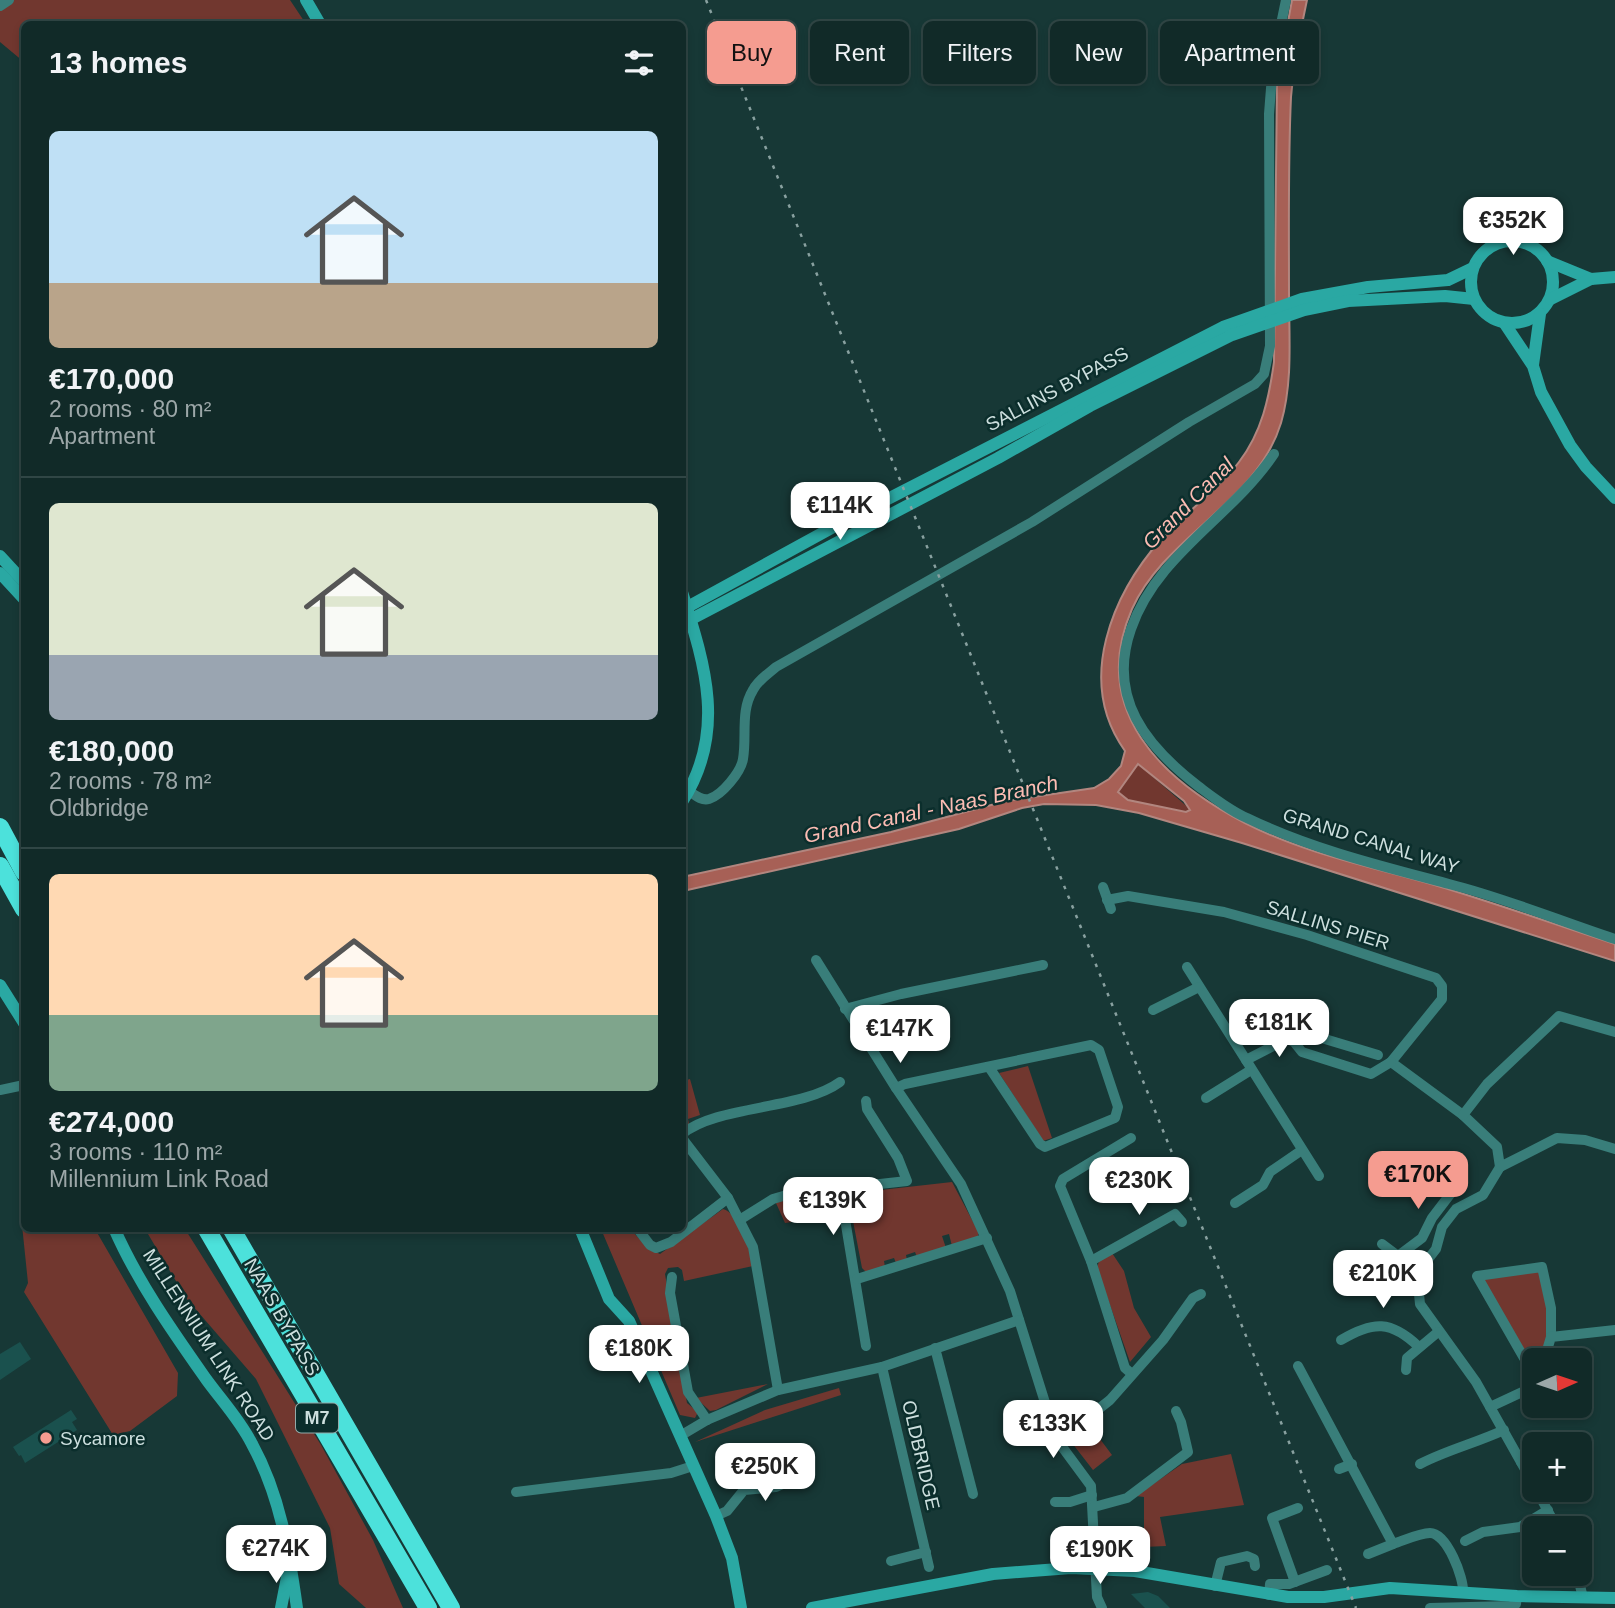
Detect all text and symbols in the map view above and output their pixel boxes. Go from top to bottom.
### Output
chip: Buy [707,21,796,84]
chip: Rent [810,21,909,84]
chip: Filters [923,21,1036,84]
chip: New [1050,21,1146,84]
chip: Apartment [1160,21,1319,84]
icon: filters [620,44,658,82]
text: 13 homes [49,46,187,79]
icon: home [291,177,417,303]
pin: €352K [1464,198,1562,257]
text: €352K [1479,207,1547,233]
street label: SALLINS BYPASS [982,343,1132,435]
text: €170,000 [49,362,174,395]
text: 2 rooms · 80 m² [49,396,211,422]
text: Apartment [49,423,155,449]
water label: Grand Canal [1138,452,1239,553]
pin: €114K [791,482,889,542]
text: €114K [807,492,873,518]
icon: home [291,549,417,675]
text: €180,000 [49,734,174,767]
text: 2 rooms · 78 m² [49,768,211,794]
water label: Grand Canal - Naas Branch [802,771,1060,847]
text: Oldbridge [49,795,149,821]
street label: GRAND CANAL WAY [1280,804,1462,878]
street label: SALLINS PIER [1264,896,1392,954]
icon: home [291,920,417,1046]
pin: €181K [1230,1000,1328,1059]
pin: €147K [851,1006,949,1065]
text: €181K [1245,1009,1313,1035]
text: €147K [866,1015,934,1041]
text: €274,000 [49,1105,174,1138]
text: 3 rooms · 110 m² [49,1139,222,1165]
pin: €170K [1369,1152,1467,1211]
pin: €230K [1090,1158,1188,1217]
text: €170K [1384,1161,1452,1187]
text: Millennium Link Road [49,1166,269,1192]
text: €230K [1105,1167,1173,1193]
pin: €139K [784,1178,882,1237]
text: €139K [799,1187,867,1213]
street label: MILLENNIUM LINK ROAD [139,1245,279,1445]
pin: €210K [1334,1250,1432,1310]
street label: NAAS BYPASS [240,1255,324,1379]
text: €210K [1349,1260,1417,1286]
pin: €180K [590,1326,688,1385]
text: €180K [605,1335,673,1361]
north arrow [1522,1348,1592,1418]
map controls [1522,1348,1592,1586]
street label: OLDBRIDGE [898,1398,944,1512]
pin: €133K [1004,1400,1102,1460]
road number: M7 [296,1404,338,1433]
text: €133K [1019,1410,1087,1436]
place label: Sycamore [60,1428,146,1449]
marker: Sycamore [38,1430,54,1446]
button: + [1522,1432,1592,1502]
pin: €250K [716,1444,814,1503]
text: €250K [731,1453,799,1479]
button: − [1522,1516,1592,1586]
pin: €274K [227,1526,325,1585]
pin: €190K [1051,1526,1149,1586]
text: €274K [242,1535,310,1561]
text: €190K [1066,1536,1134,1562]

